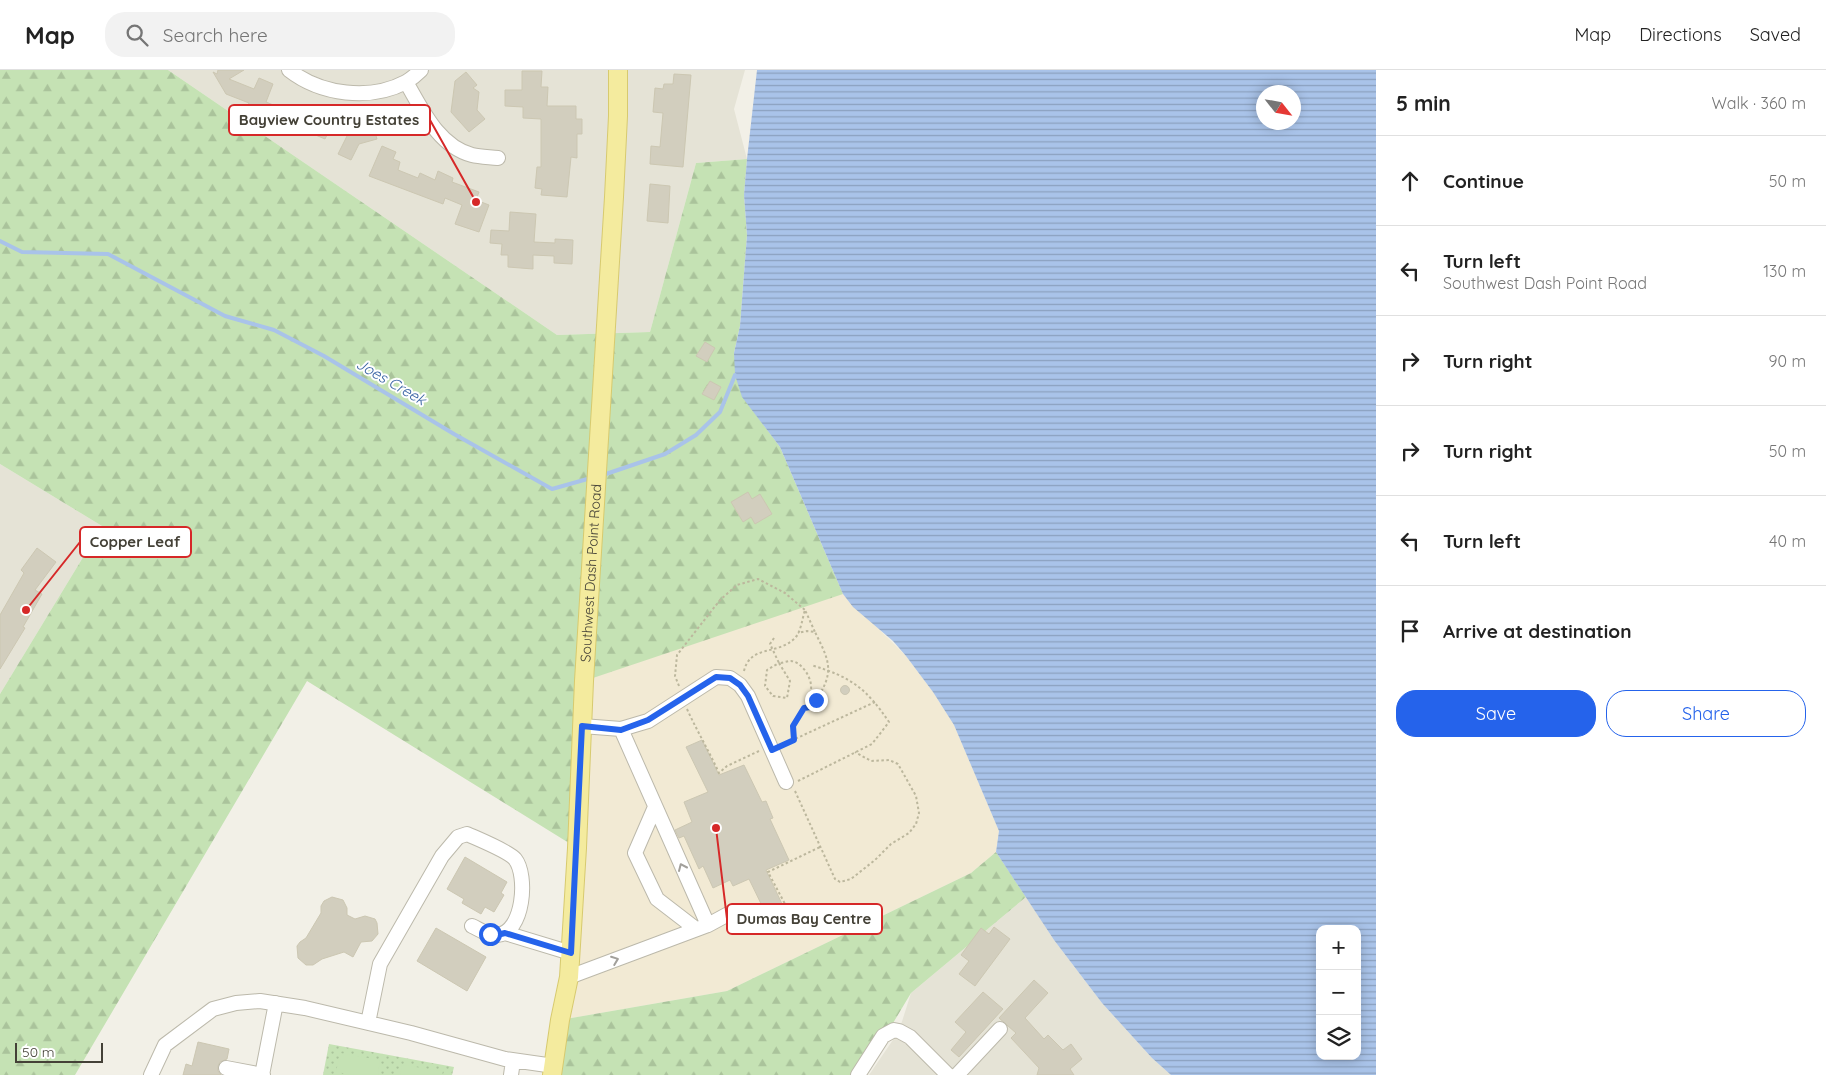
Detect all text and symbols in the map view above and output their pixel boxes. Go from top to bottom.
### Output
search box [105,12,455,57]
text: Map [25,20,75,50]
icon: search [123,21,151,49]
text: Search here [163,23,268,47]
text: Map [1574,23,1611,46]
text: Directions [1639,23,1722,46]
text: Saved [1750,23,1801,46]
north arrow [1256,85,1301,130]
text: 5 min [1396,90,1451,116]
text: Walk · 360 m [1711,93,1806,113]
callout: Bayview Country Estates [229,105,430,135]
text: Bayview Country Estates [239,110,419,129]
icon: ahead [1396,167,1424,195]
text: Continue [1443,169,1524,193]
text: 50 m [1769,171,1806,191]
text: Turn left [1443,249,1521,273]
icon: left [1396,257,1424,285]
text: 130 m [1763,261,1806,281]
text: Southwest Dash Point Road [1443,273,1647,293]
icon: right [1396,347,1424,375]
text: Turn right [1443,349,1532,373]
text: 90 m [1769,351,1806,371]
water label: Joes Creek [353,354,431,410]
icon: right [1396,437,1424,465]
text: Turn right [1443,439,1532,463]
text: 50 m [1769,441,1806,461]
street label: Southwest Dash Point Road [576,483,605,663]
callout: Copper Leaf [80,527,191,557]
icon: left [1396,527,1424,555]
text: Turn left [1443,529,1521,553]
text: 40 m [1769,531,1806,551]
text: Copper Leaf [90,532,181,551]
icon: arrive [1396,617,1424,645]
text: Arrive at destination [1443,619,1632,643]
route end [805,689,828,712]
button: Save [1396,690,1596,737]
button: Share [1606,690,1806,737]
one-way arrow [678,863,688,872]
callout: Dumas Bay Centre [727,904,882,934]
text: Dumas Bay Centre [737,909,872,928]
route start [479,923,502,946]
map controls [1316,925,1361,1060]
button: + [1316,925,1361,970]
one-way arrow [610,956,619,966]
button: − [1316,970,1361,1015]
button: layers [1316,1015,1361,1060]
scale bar [15,1040,102,1063]
text: 50 m [22,1043,55,1061]

